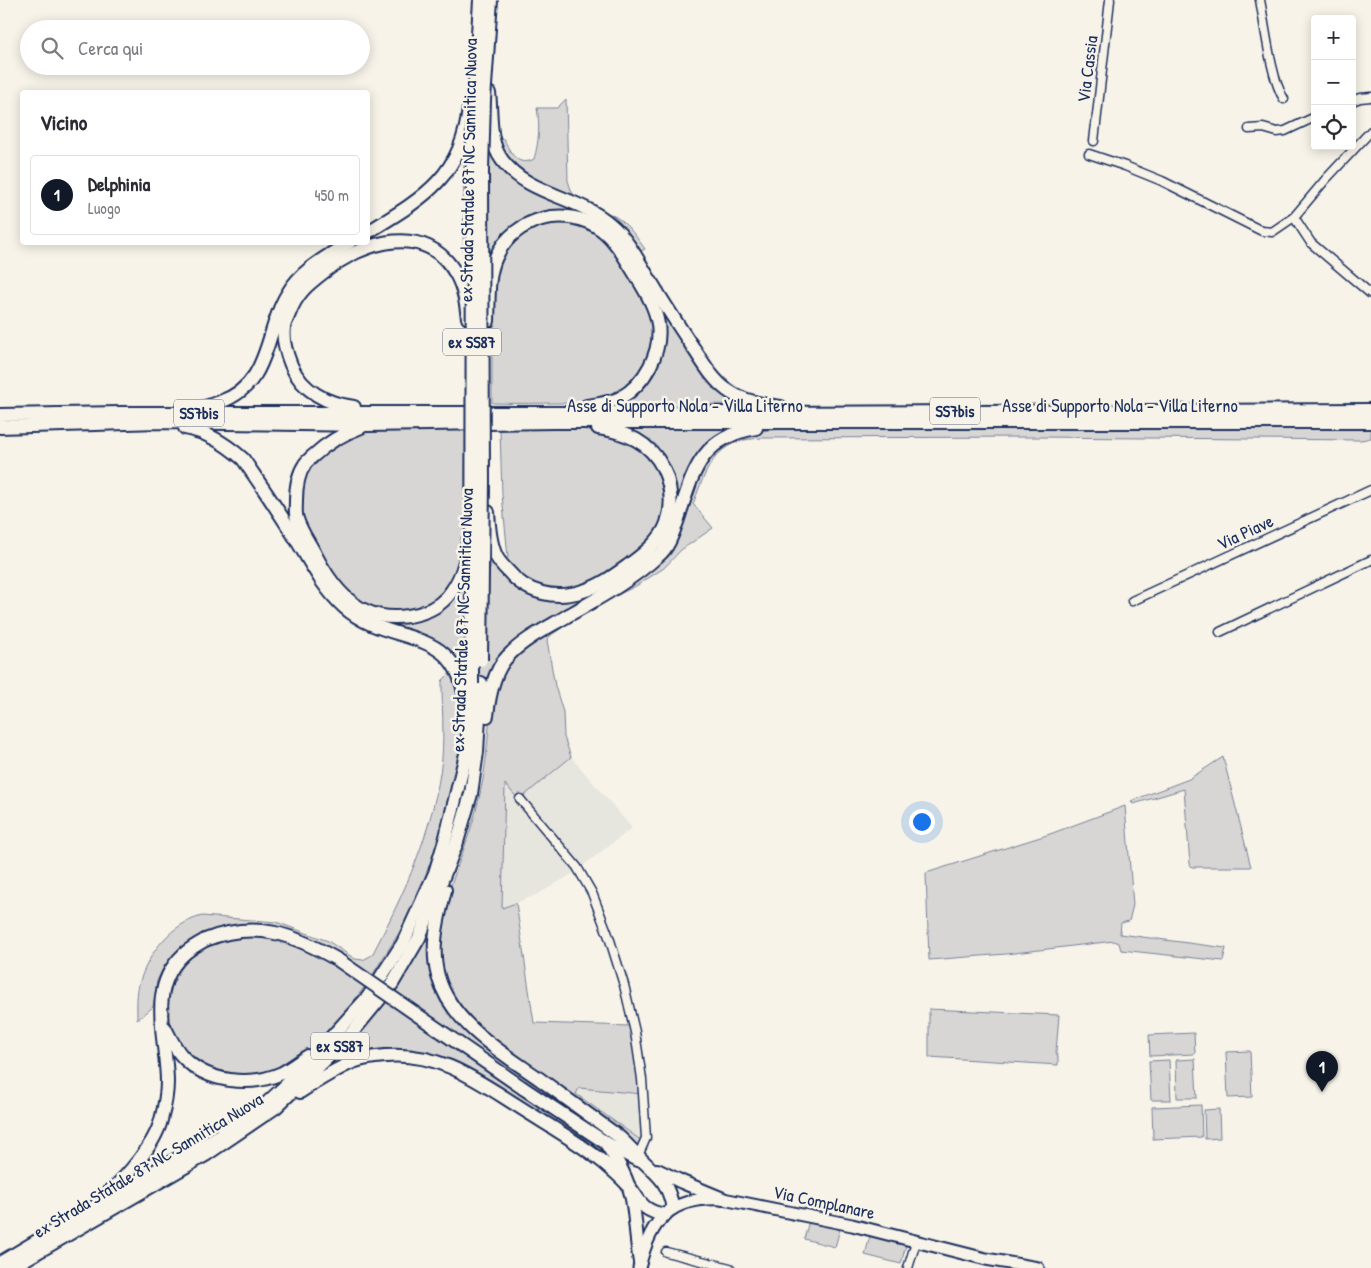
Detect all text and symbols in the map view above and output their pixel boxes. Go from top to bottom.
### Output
map controls [1311,15,1356,150]
button: + [1311,15,1356,60]
search box [20,20,370,75]
icon: search [38,34,66,62]
street label: Via Cassia [1070,34,1104,104]
text: Cerca qui [78,35,143,61]
street label: ex Strada Statale 87 NC Sannitica Nuova [453,38,483,302]
button: − [1311,60,1356,105]
button: locate [1311,105,1356,150]
text: Vicino [40,108,87,137]
text: Delphinia [88,171,150,197]
text: 1 [54,184,60,206]
text: 450 m [315,184,349,206]
text: Luogo [88,197,120,219]
road number: ex SS87 [443,328,501,356]
street label: Asse di Supporto Nola - Villa Literno [567,393,803,418]
street label: Asse di Supporto Nola - Villa Literno [1002,393,1238,418]
road number: SS7bis [930,398,980,424]
road number: SS7bis [174,399,224,426]
street label: ex Strada Statale 87 NC Sannitica Nuova [445,488,479,752]
street label: Via Piave [1213,508,1277,556]
your location [909,809,935,835]
road number: ex SS87 [311,1032,369,1060]
pin: 1 [1306,1051,1338,1092]
street label: ex Strada Statale 87 NC Sannitica Nuova [29,1086,267,1244]
street label: Via Complanare [771,1179,877,1225]

